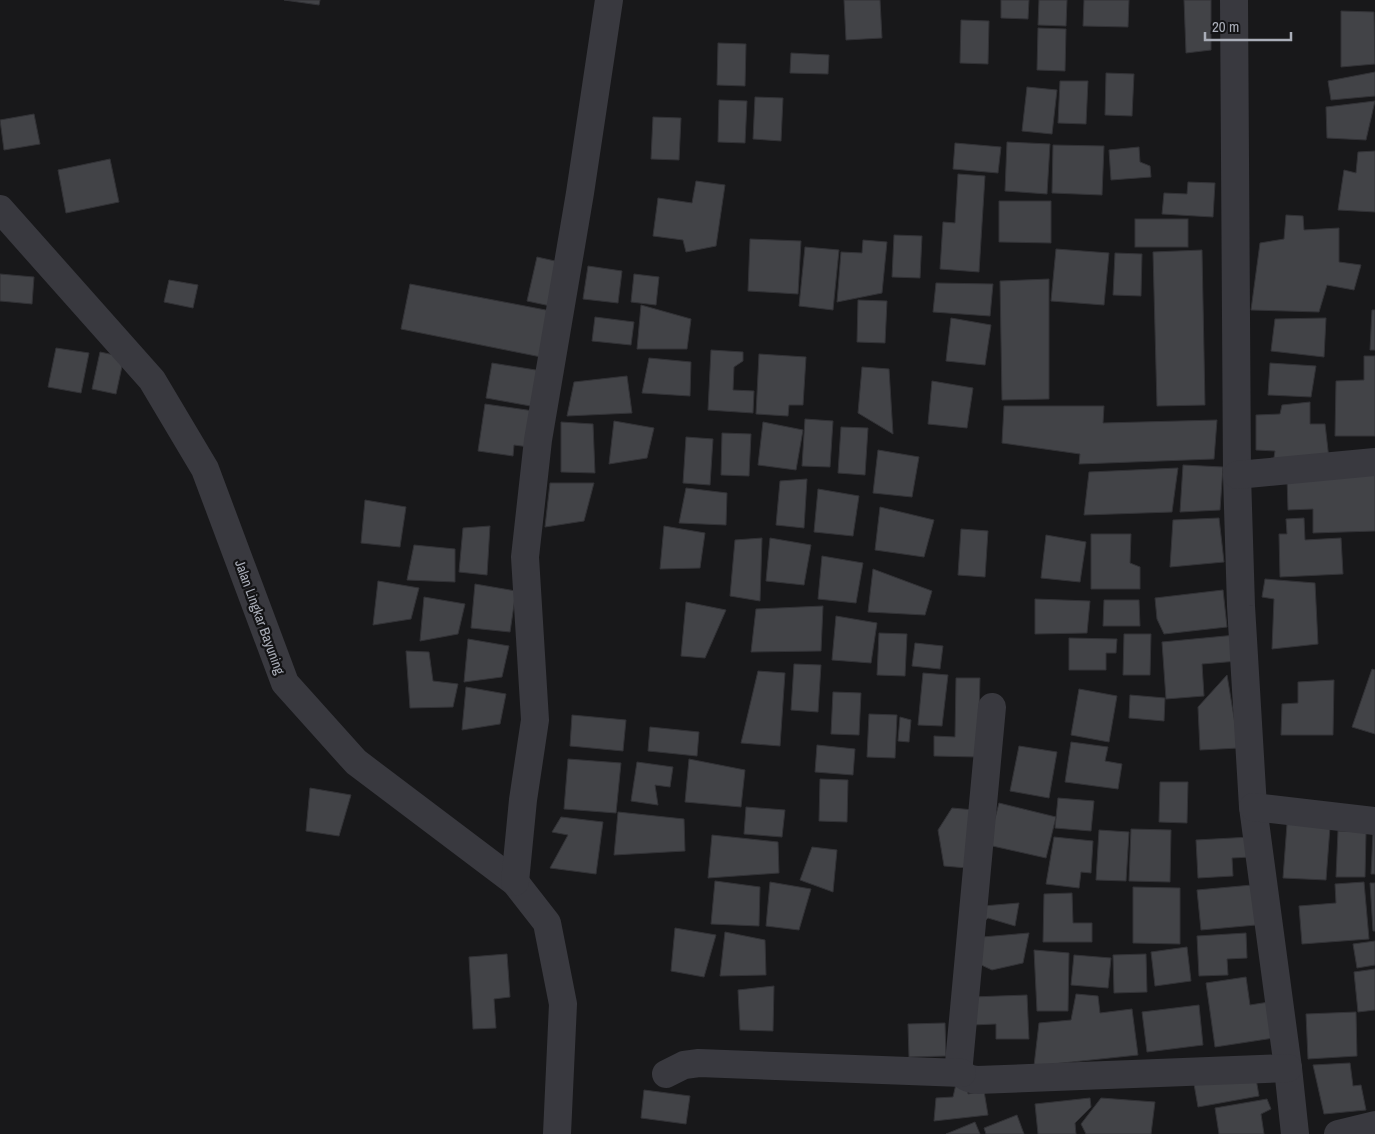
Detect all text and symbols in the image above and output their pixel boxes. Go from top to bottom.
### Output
scale bar [1205,10,1291,42]
text: 20 m [1212,16,1239,37]
street label: Jalan Lingkar Bayuning [231,557,289,677]

